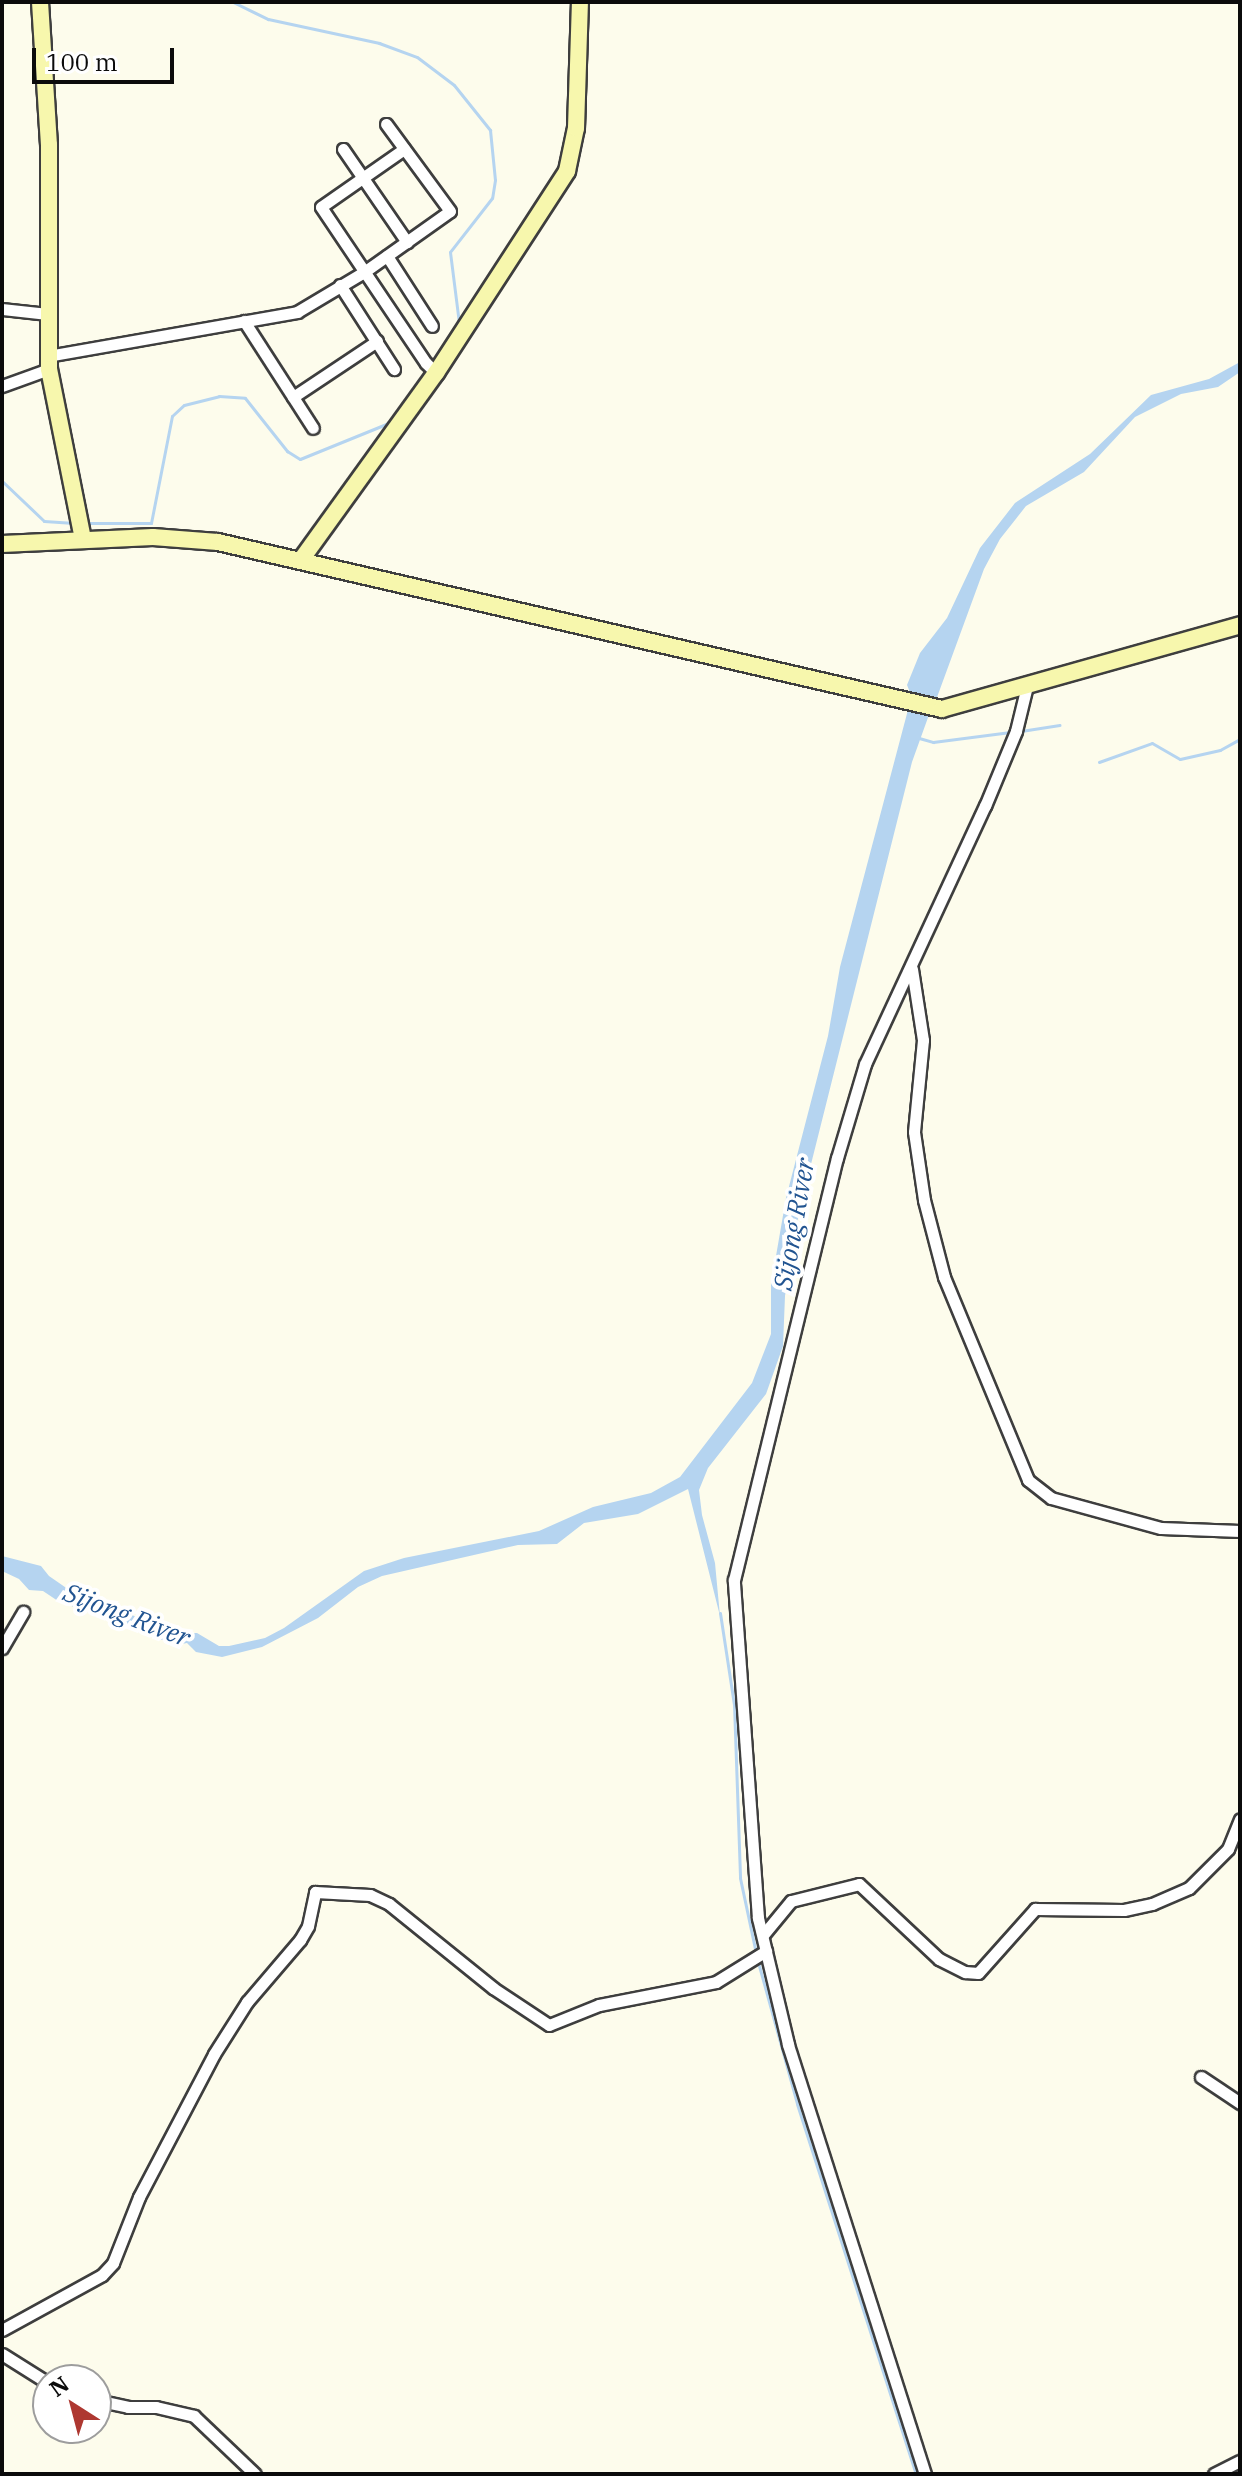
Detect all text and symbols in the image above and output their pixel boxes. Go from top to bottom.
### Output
scale bar [36,32,178,82]
text: 100 m [46,46,118,78]
water label: Sijong River [767,1156,821,1292]
water label: Sijong River [59,1577,195,1653]
north arrow [32,2364,112,2444]
text: N [43,2369,74,2403]

